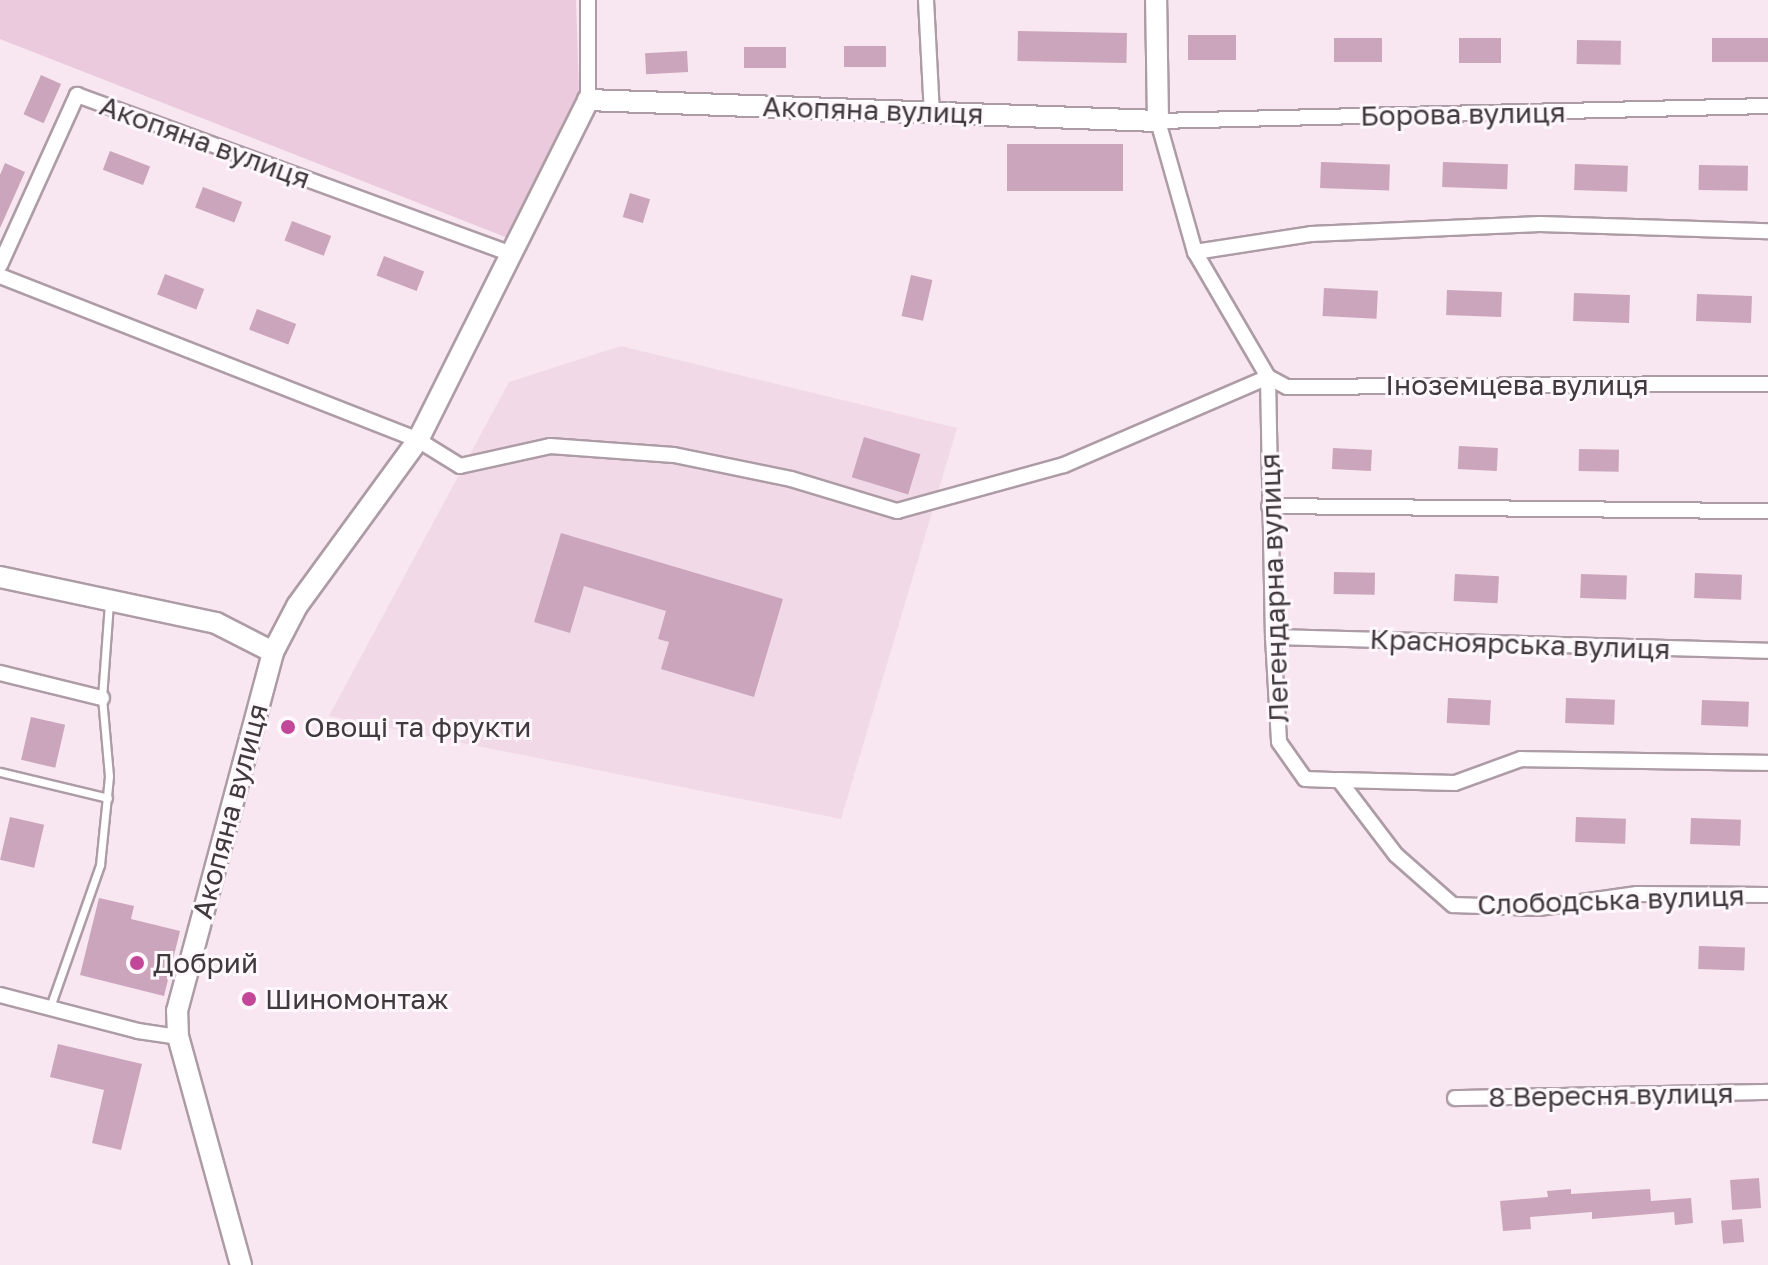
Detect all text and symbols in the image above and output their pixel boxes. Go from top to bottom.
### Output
street label: Акопяна вулиця [95,88,315,196]
street label: Акопяна вулиця [762,89,984,131]
street label: Борова вулиця [1360,95,1566,133]
street label: Іноземцева вулиця [1385,368,1649,402]
street label: Легендарна вулиця [1253,453,1295,723]
street label: Красноярська вулиця [1369,622,1671,666]
street label: Акопяна вулиця [185,700,275,922]
place label: Овощі та фрукти [304,710,531,744]
marker: Овощі та фрукти [279,718,297,736]
street label: Слободська вулиця [1477,879,1745,921]
place label: Добрий [153,946,258,980]
marker: Добрий [128,954,146,972]
place label: Шиномонтаж [265,982,449,1016]
marker: Шиномонтаж [240,990,258,1008]
street label: 8 Вересня вулиця [1488,1076,1734,1114]

